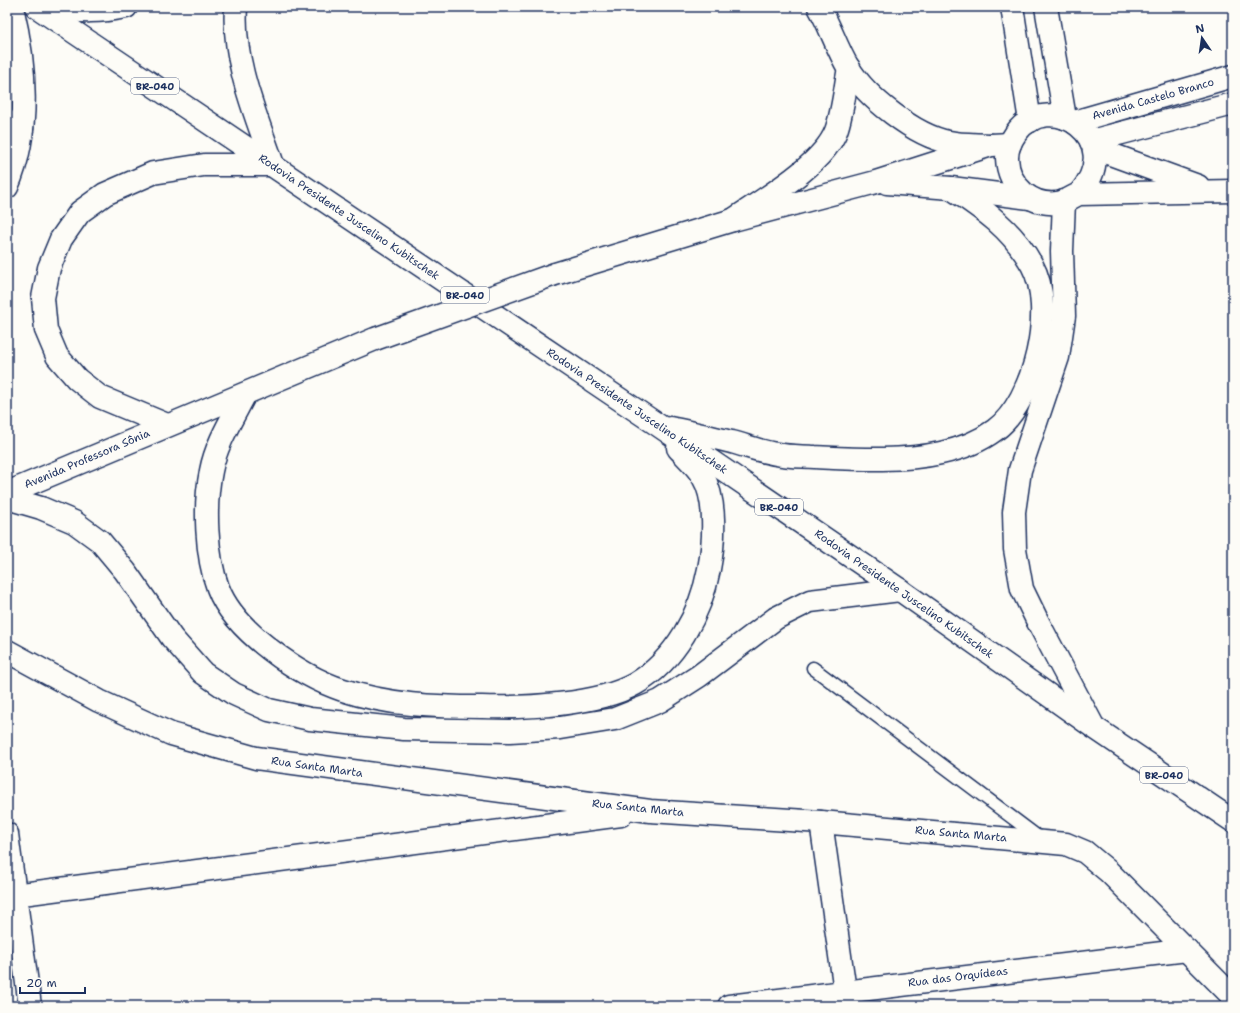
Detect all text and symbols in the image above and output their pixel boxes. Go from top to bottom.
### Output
north arrow [1182,18,1222,58]
text: N [1194,20,1206,37]
street label: Avenida Castelo Branco [1090,74,1216,124]
road number: BR-040 [131,78,179,94]
street label: Rodovia Presidente Juscelino Kubitschek [256,151,442,283]
road number: BR-040 [441,287,489,303]
street label: Rodovia Presidente Juscelino Kubitschek [544,345,730,477]
street label: Avenida Professora Sônia [22,426,152,492]
road number: BR-040 [755,499,803,515]
street label: Rodovia Presidente Juscelino Kubitschek [811,526,997,662]
street label: Rua Santa Marta [270,753,364,781]
road number: BR-040 [1140,767,1188,783]
street label: Rua Santa Marta [591,796,685,820]
street label: Rua Santa Marta [914,823,1008,846]
street label: Rua das Orquídeas [907,963,1009,991]
scale bar [20,969,85,995]
text: 20 m [26,975,57,991]

